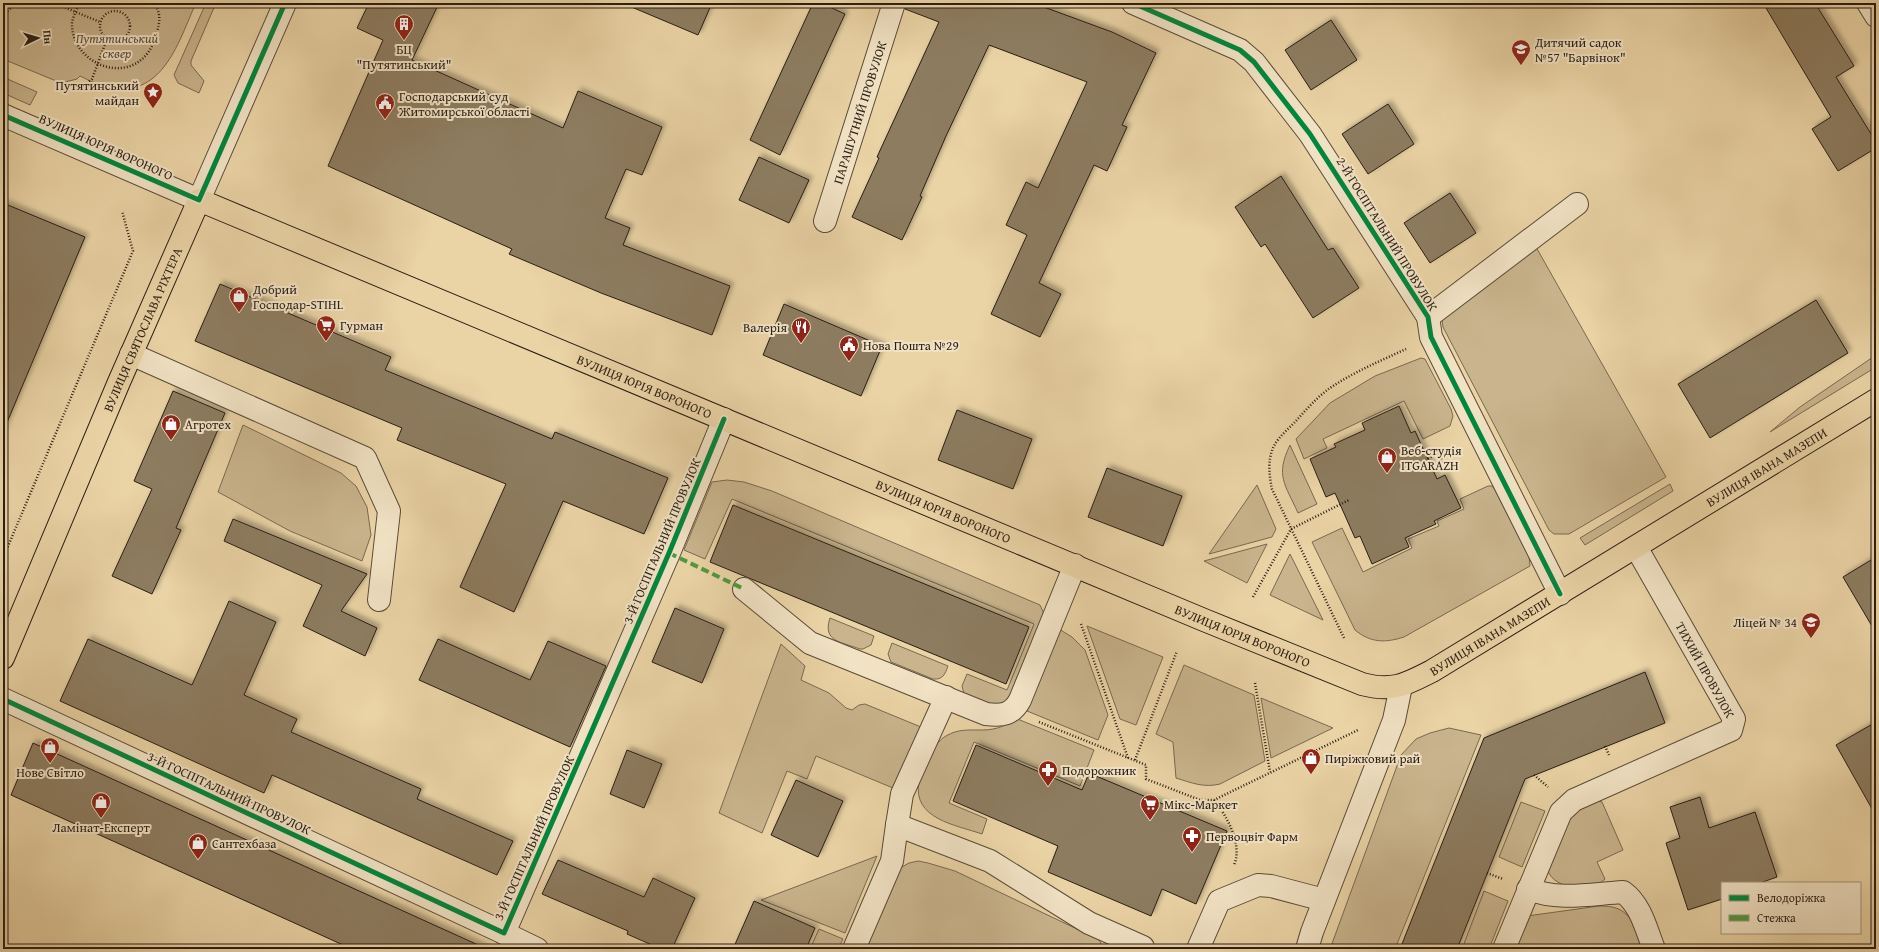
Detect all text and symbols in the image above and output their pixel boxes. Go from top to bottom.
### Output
building icon: БЦ "Путятинський" [393,13,415,41]
north arrow [18,18,58,58]
text: Пн [39,29,57,45]
park label: Путятинський сквер [76,29,159,63]
place label: Дитячий садок №57 "Барвінок" [1534,33,1626,67]
street label: ПАРАШУТНИЙ ПРОВУЛОК [828,38,891,186]
school or university icon: Дитячий садок №57 "Барвінок" [1510,38,1532,66]
place label: БЦ "Путятинський" [356,40,452,74]
place label: Путятинський майдан [55,76,139,110]
place icon: Путятинський майдан [142,81,164,109]
place label: Господарський суд Житомирської області [398,87,530,121]
public building icon: Господарський суд Житомирської області [374,92,396,120]
street label: ВУЛИЦЯ ЮРІЯ ВОРОНОГО [36,109,176,185]
street label: 2-Й ГОСПІТАЛЬНИЙ ПРОВУЛОК [1332,153,1442,315]
street label: ВУЛИЦЯ СВЯТОСЛАВА РІХТЕРА [98,244,187,414]
place label: Добрий Господар-STIHL [252,280,344,314]
shop icon: Добрий Господар-STIHL [228,285,250,313]
supermarket icon: Гурман [315,314,337,342]
place label: Гурман [340,316,383,335]
restaurant icon: Валерія [790,316,812,344]
place label: Валерія [743,318,787,337]
public building icon: Нова Пошта №29 [838,334,860,362]
place label: Нова Пошта №29 [863,336,959,355]
street label: ВУЛИЦЯ ЮРІЯ ВОРОНОГО [574,349,715,423]
shop icon: Агротех [160,413,182,441]
place label: Агротех [185,415,231,434]
street label: ВУЛИЦЯ ІВАНА МАЗЕПИ [1702,423,1830,511]
place label: Веб-студія ITGARAZH [1401,441,1462,475]
shop icon: Веб-студія ITGARAZH [1376,446,1398,474]
street label: 3-Й ГОСПІТАЛЬНИЙ ПРОВУЛОК [618,455,706,627]
street label: ВУЛИЦЯ ЮРІЯ ВОРОНОГО [873,474,1014,548]
street label: ВУЛИЦЯ ІВАНА МАЗЕПИ [1426,592,1554,680]
street label: ВУЛИЦЯ ЮРІЯ ВОРОНОГО [1172,599,1313,672]
school or university icon: Ліцей № 34 [1800,611,1822,639]
place label: Ліцей № 34 [1733,613,1797,632]
street label: ТИХИЙ ПРОВУЛОК [1671,619,1739,721]
shop icon: Нове Світло [39,736,61,764]
street label: 3-Й ГОСПІТАЛЬНИЙ ПРОВУЛОК [144,747,314,839]
shop icon: Пиріжковий рай [1300,747,1322,775]
place label: Пиріжковий рай [1325,749,1421,768]
street label: 3-Й ГОСПІТАЛЬНИЙ ПРОВУЛОК [489,753,579,923]
pharmacy icon: Подорожник [1037,759,1059,787]
place label: Подорожник [1062,761,1136,780]
place label: Нове Світло [16,763,84,782]
shop icon: Ламінат-Експерт [90,791,112,819]
supermarket icon: Мікс-Маркет [1139,793,1161,821]
place label: Мікс-Маркет [1164,795,1238,814]
place label: Ламінат-Експерт [52,818,151,837]
pharmacy icon: Первоцвіт Фарм [1181,825,1203,853]
place label: Первоцвіт Фарм [1206,827,1298,846]
shop icon: Сантехбаза [187,832,209,860]
place label: Сантехбаза [212,834,277,853]
legend [1721,882,1861,934]
text: Велодоріжка [1757,889,1826,906]
text: Стежка [1757,909,1796,926]

